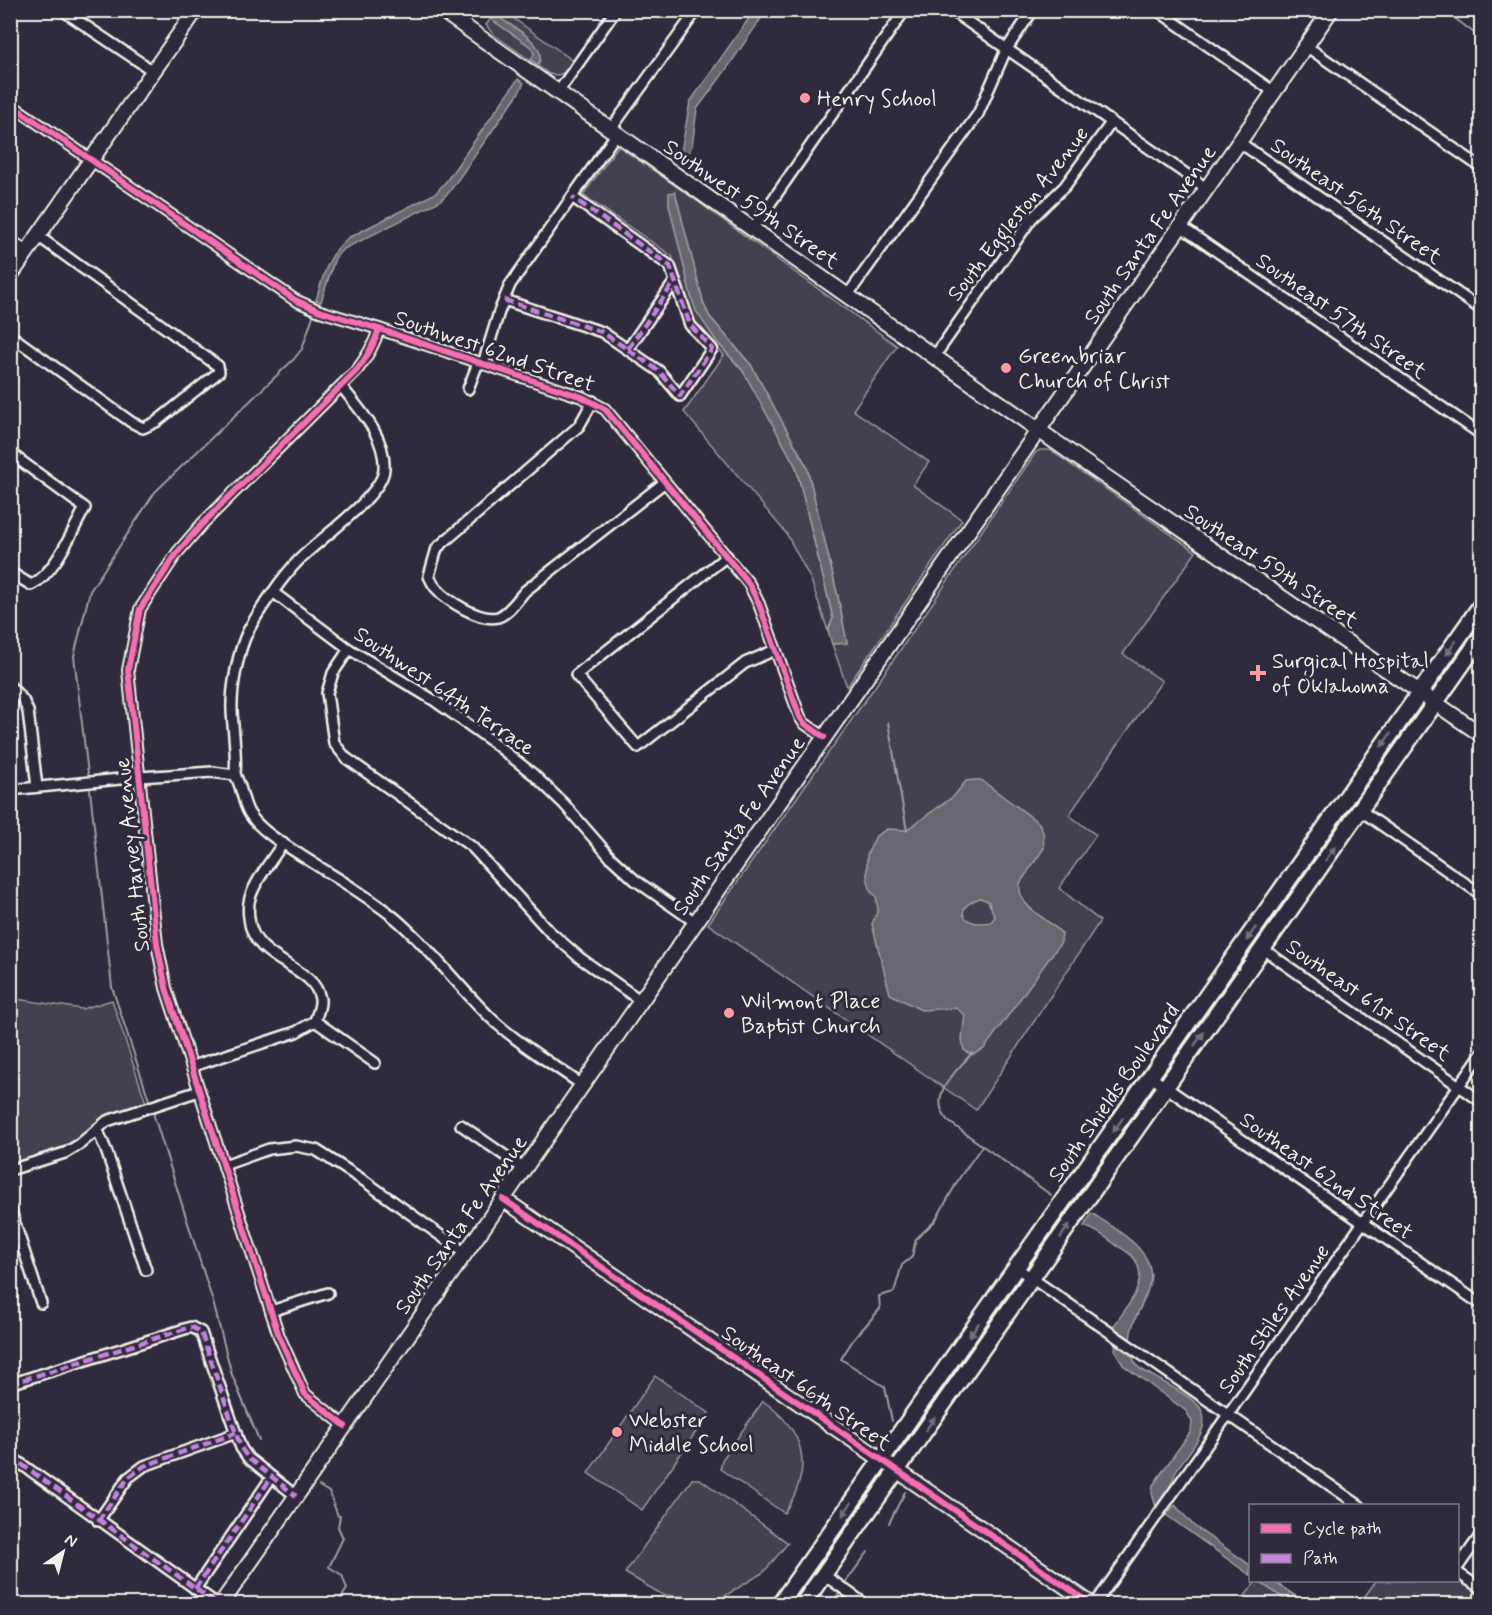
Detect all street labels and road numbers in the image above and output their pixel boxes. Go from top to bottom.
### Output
street label: South Eggleston Avenue [941,121,1098,309]
street label: Southeast 56th Street [1265,132,1447,271]
street label: Southwest 59th Street [657,133,844,276]
street label: South Santa Fe Avenue [1078,140,1223,330]
street label: Southeast 57th Street [1250,247,1432,386]
street label: Southwest 62nd Street [390,304,598,399]
street label: Southeast 59th Street [1178,498,1363,635]
street label: Southwest 64th Terrace [348,621,540,763]
street label: South Santa Fe Avenue [667,731,812,921]
street label: South Harvey Avenue [109,756,157,953]
street label: Southeast 61st Street [1280,933,1456,1068]
street label: South Shields Boulevard [1042,998,1187,1188]
street label: Southeast 62nd Street [1234,1106,1418,1247]
street label: South Santa Fe Avenue [389,1130,534,1320]
street label: South Stiles Avenue [1213,1239,1337,1400]
street label: Southeast 66th Street [715,1319,896,1458]

